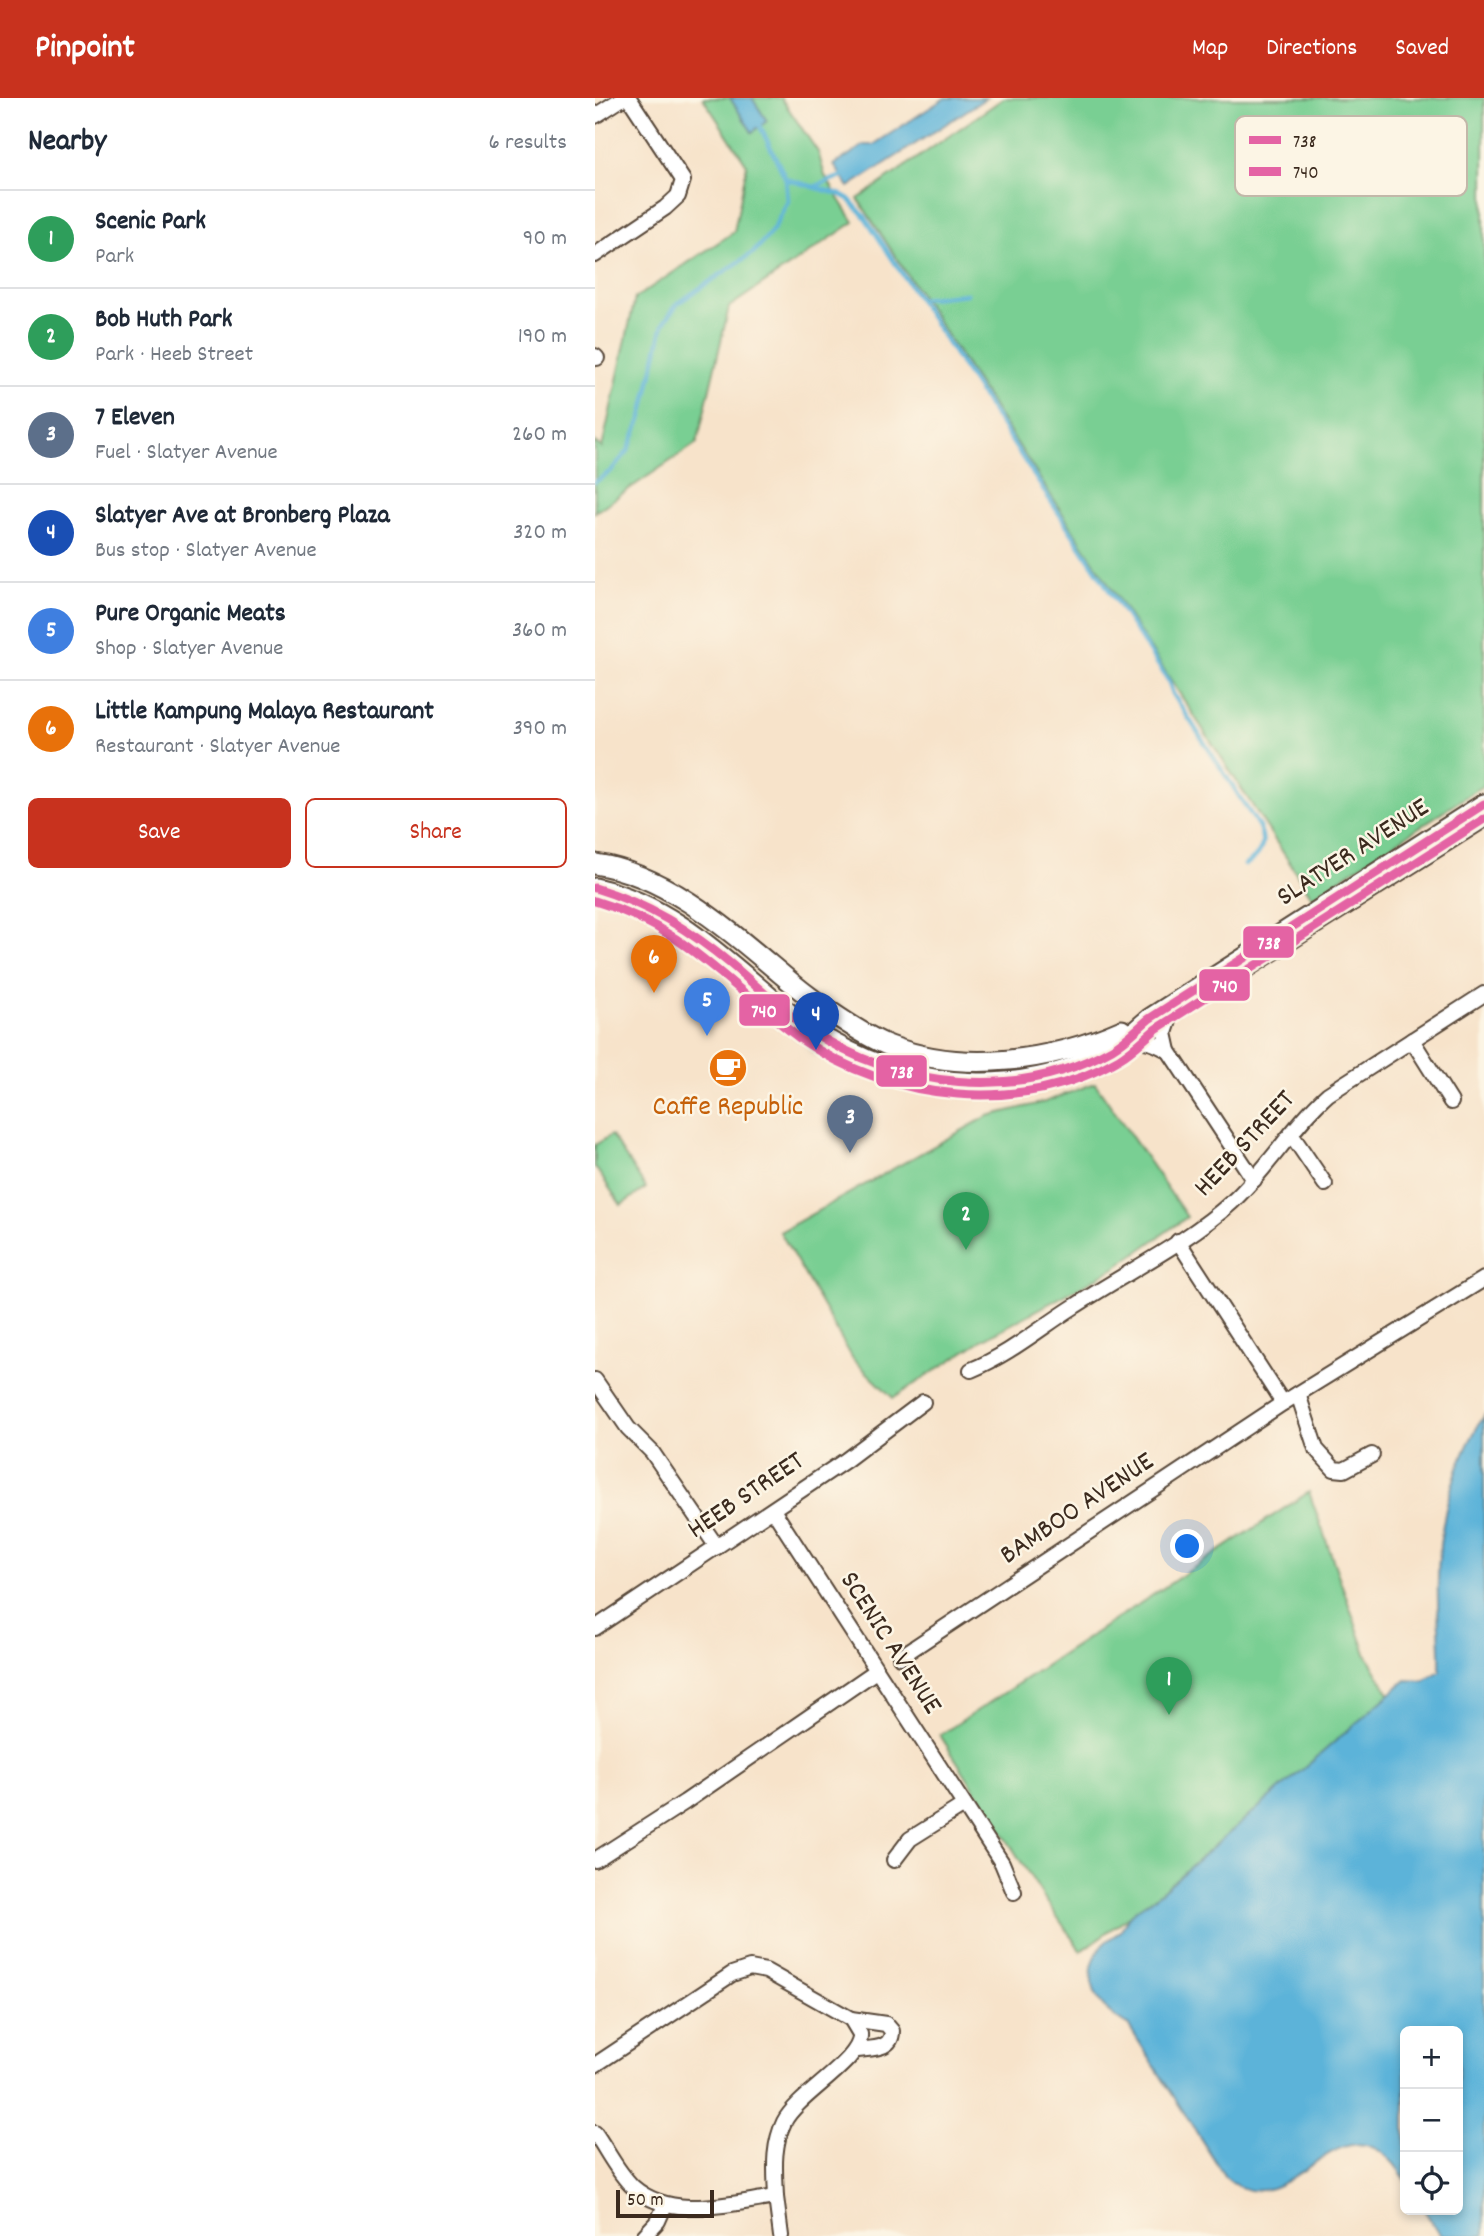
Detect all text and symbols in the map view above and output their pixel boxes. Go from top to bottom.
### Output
text: Pinpoint [35,26,135,73]
text: Map [1192,32,1228,66]
text: Directions [1266,32,1357,66]
text: Saved [1395,32,1449,66]
legend [1235,116,1467,196]
text: Nearby [28,122,106,165]
text: 6 results [489,127,567,160]
text: 738 [1293,130,1316,157]
text: 740 [1293,161,1319,188]
text: Scenic Park [95,204,206,241]
text: 1 [48,223,54,256]
text: 90 m [523,223,567,256]
text: Park [95,241,134,274]
text: Bob Huth Park [95,302,232,339]
text: 2 [46,321,56,354]
text: 190 m [518,321,567,354]
text: Park · Heeb Street [95,339,253,372]
text: 7 Eleven [95,400,175,437]
text: 3 [46,419,56,452]
text: 260 m [512,419,567,452]
text: Fuel · Slatyer Avenue [95,437,278,470]
text: Slatyer Ave at Bronberg Plaza [95,498,390,535]
text: 4 [46,517,56,550]
text: 320 m [513,517,567,550]
text: Bus stop · Slatyer Avenue [95,535,317,568]
text: Pure Organic Meats [95,596,286,633]
text: 5 [46,615,56,648]
text: 360 m [512,615,567,648]
text: Shop · Slatyer Avenue [95,633,283,666]
text: Little Kampung Malaya Restaurant [95,694,434,731]
text: 6 [45,713,57,746]
text: 390 m [513,713,567,746]
text: Restaurant · Slatyer Avenue [95,731,340,764]
street label: SLATYER AVENUE [1270,789,1438,918]
button: Save [28,798,291,868]
button: Share [305,798,567,868]
line badge: 738 [1242,925,1295,959]
text: 738 [1257,932,1281,959]
pin: 6 [631,935,677,993]
line badge: 740 [1198,968,1251,1002]
text: 740 [1212,975,1238,1002]
pin: 5 [684,978,730,1036]
pin: 4 [793,992,839,1050]
line badge: 740 [738,993,791,1027]
text: 740 [751,1000,777,1027]
cafe icon: Caffe Republic [707,1047,749,1089]
line badge: 738 [875,1054,928,1088]
text: 738 [890,1061,914,1088]
street label: HEEB STREET [1186,1083,1306,1207]
place label: Caffe Republic [653,1089,803,1129]
pin: 3 [827,1095,873,1153]
pin: 2 [943,1192,989,1250]
street label: HEEB STREET [681,1443,813,1551]
street label: BAMBOO AVENUE [993,1443,1163,1576]
your location [1170,1529,1204,1563]
street label: SCENIC AVENUE [828,1565,950,1724]
pin: 1 [1146,1657,1192,1715]
map controls [1400,2026,1463,2215]
button: + [1400,2026,1463,2089]
button: − [1400,2089,1463,2152]
button: locate [1400,2152,1463,2215]
scale bar [616,2187,714,2219]
text: 50 m [627,2188,664,2215]

